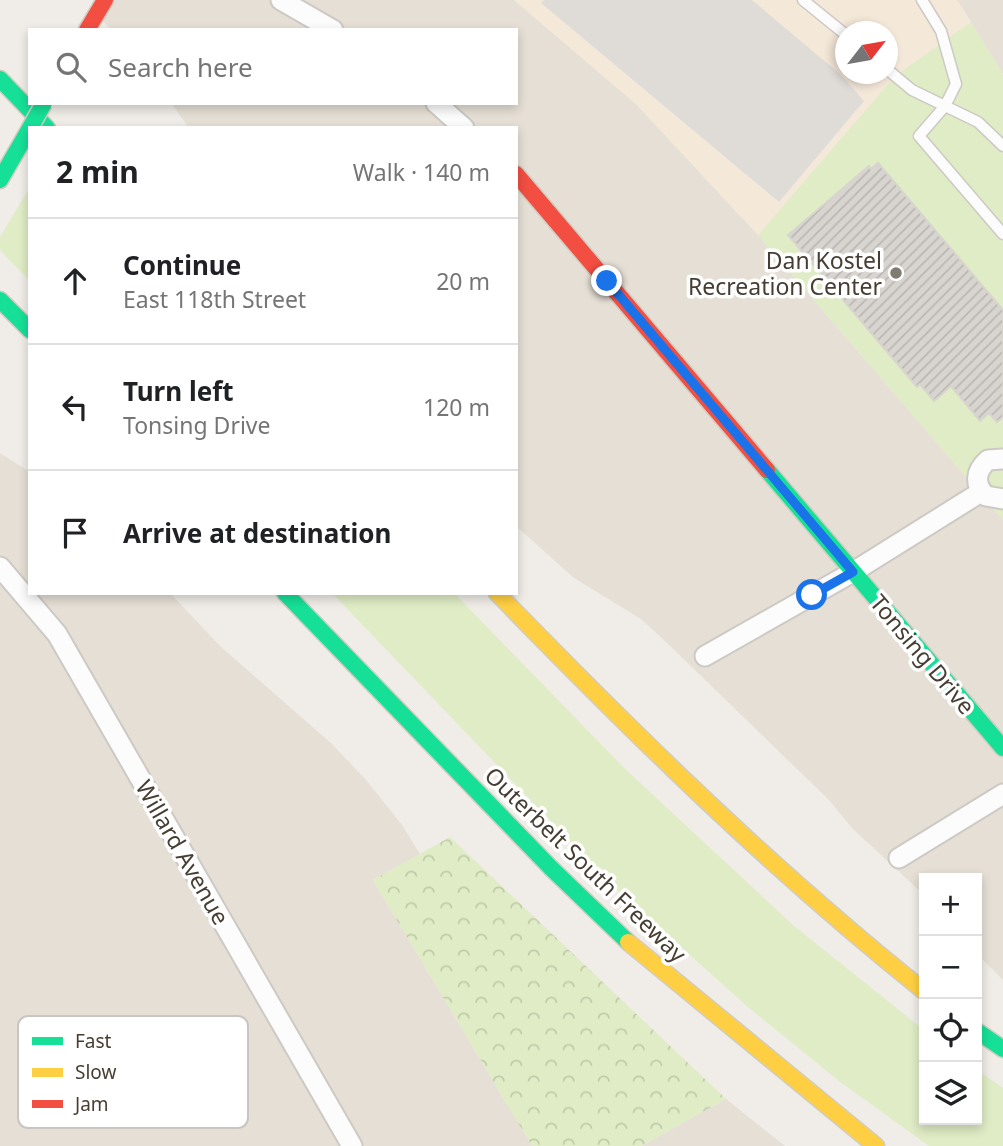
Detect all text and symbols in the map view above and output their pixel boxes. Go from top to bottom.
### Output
north arrow [835,21,898,84]
search box [28,28,518,105]
icon: search [52,48,90,86]
text: Search here [108,49,253,85]
text: 2 min [56,151,139,192]
text: Walk · 140 m [353,156,490,188]
place label: Dan Kostel Recreation Center [688,244,882,302]
text: Continue [123,247,241,283]
icon: ahead [56,262,94,300]
text: 20 m [436,265,490,297]
route end [591,265,622,296]
marker: Dan Kostel Recreation Center [888,265,904,281]
text: East 118th Street [123,283,306,315]
text: Turn left [123,373,234,409]
icon: left [56,388,94,426]
text: 120 m [423,391,490,423]
text: Tonsing Drive [123,409,270,441]
icon: arrive [56,514,94,552]
text: Arrive at destination [123,515,392,551]
route start [796,579,827,610]
street label: Tonsing Drive [863,587,983,721]
street label: Outerbelt South Freeway [478,759,694,969]
street label: Willard Avenue [129,774,237,930]
map controls [919,873,982,1125]
button: + [919,873,982,936]
button: − [919,936,982,999]
button: locate [919,999,982,1062]
legend [18,1016,248,1128]
text: Fast [75,1028,112,1054]
text: Slow [75,1059,116,1085]
button: layers [919,1062,982,1125]
text: Jam [73,1091,109,1117]

